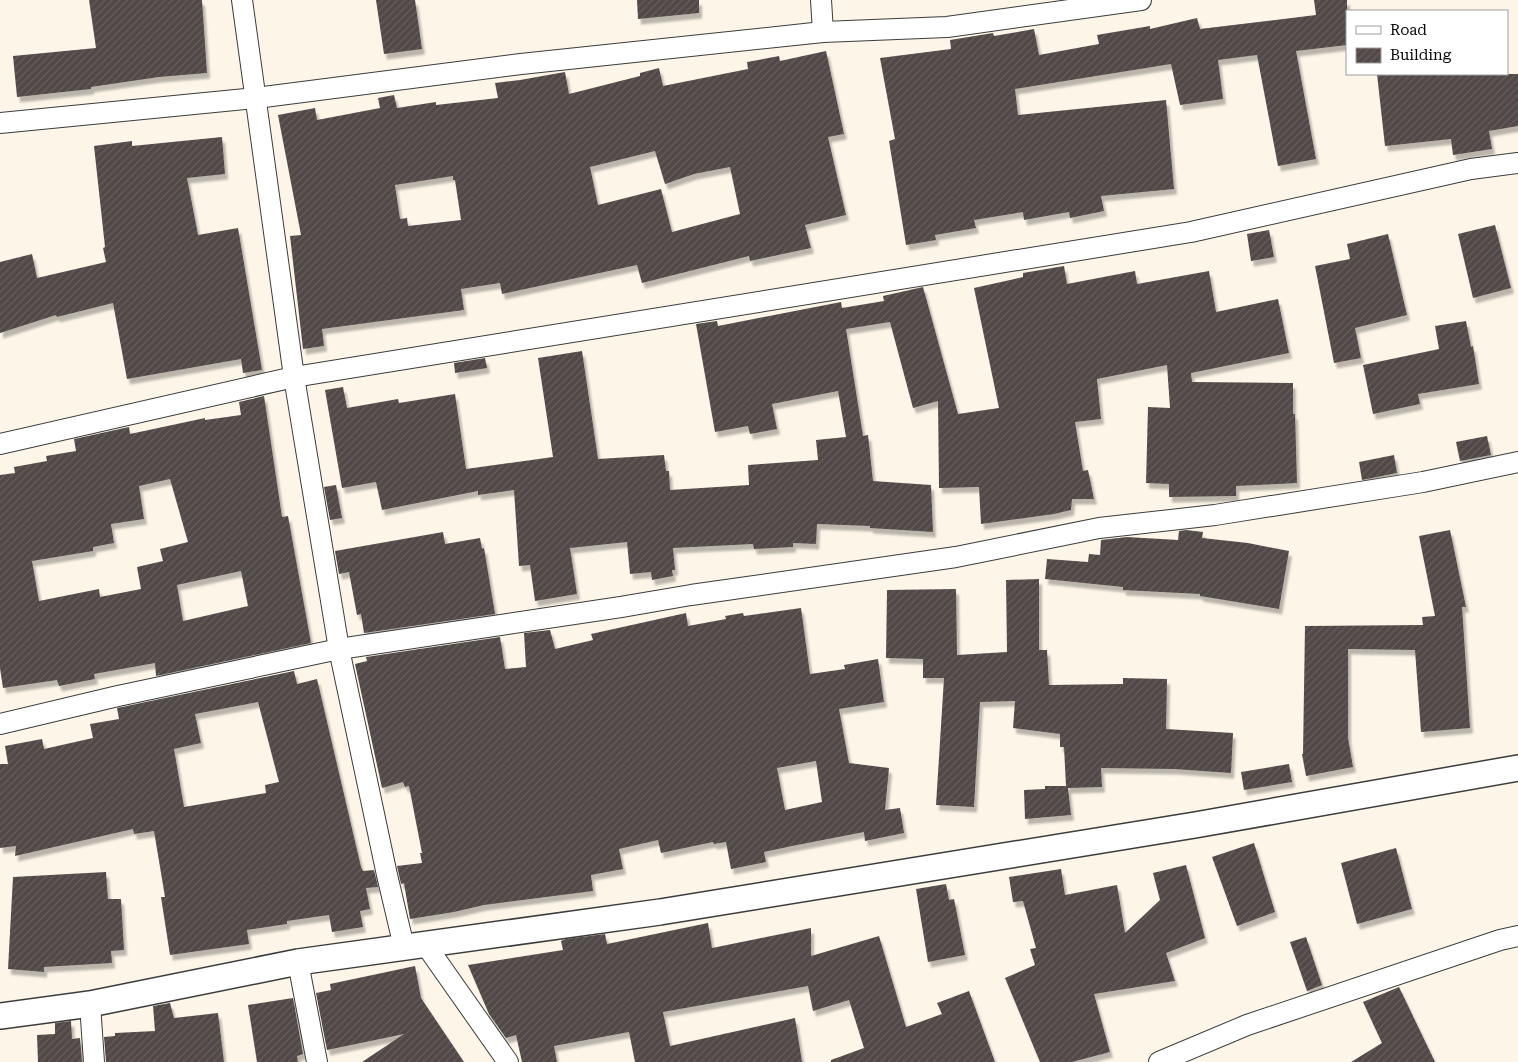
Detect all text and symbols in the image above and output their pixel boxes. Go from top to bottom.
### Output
legend [1346,10,1508,75]
text: Road [1390,21,1427,39]
text: Building [1390,46,1452,64]

